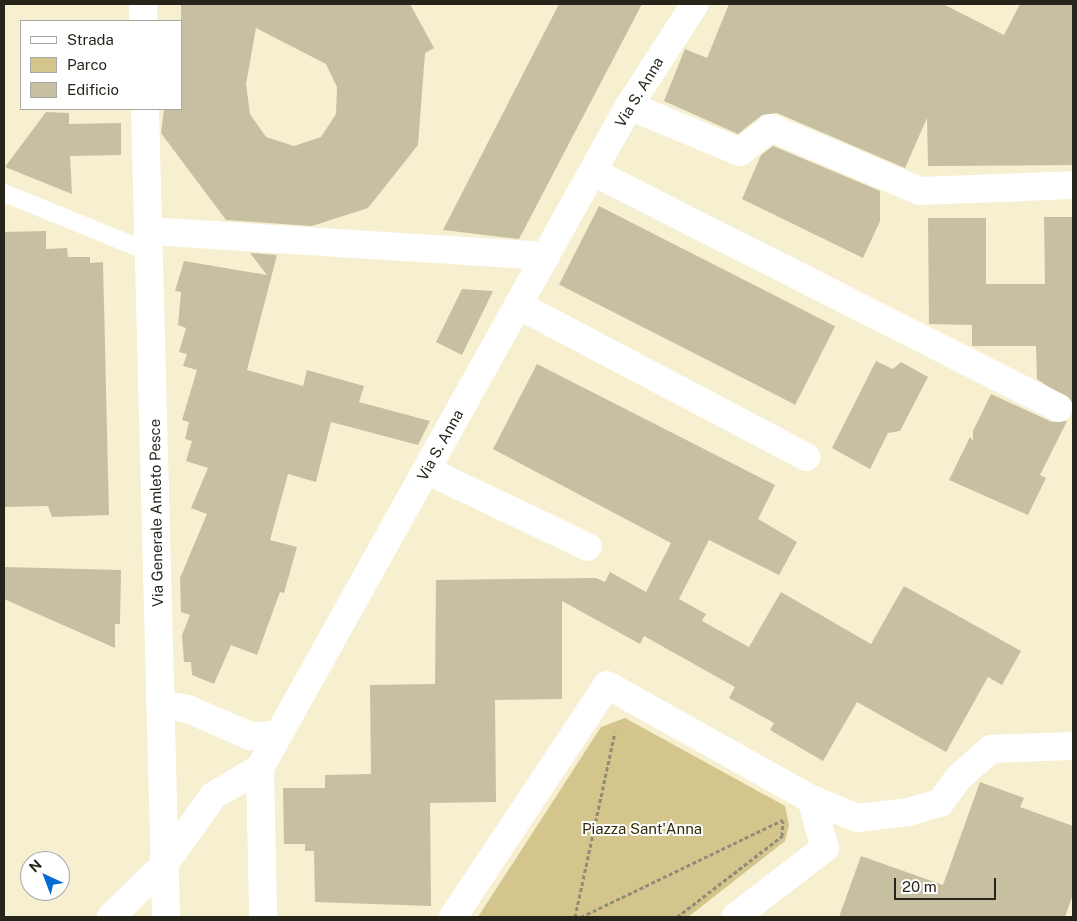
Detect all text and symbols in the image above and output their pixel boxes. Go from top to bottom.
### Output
legend [20,20,182,110]
text: Strada [67,31,114,48]
street label: Via S. Anna [611,54,667,130]
text: Parco [67,56,107,73]
text: Edificio [67,81,119,98]
street label: Via S. Anna [413,406,467,484]
street label: Via Generale Amleto Pesce [145,419,167,607]
park label: Piazza Sant'Anna [582,820,702,838]
north arrow [20,851,70,901]
text: N [26,856,45,875]
scale bar [897,868,1000,900]
text: 20 m [902,878,937,895]

